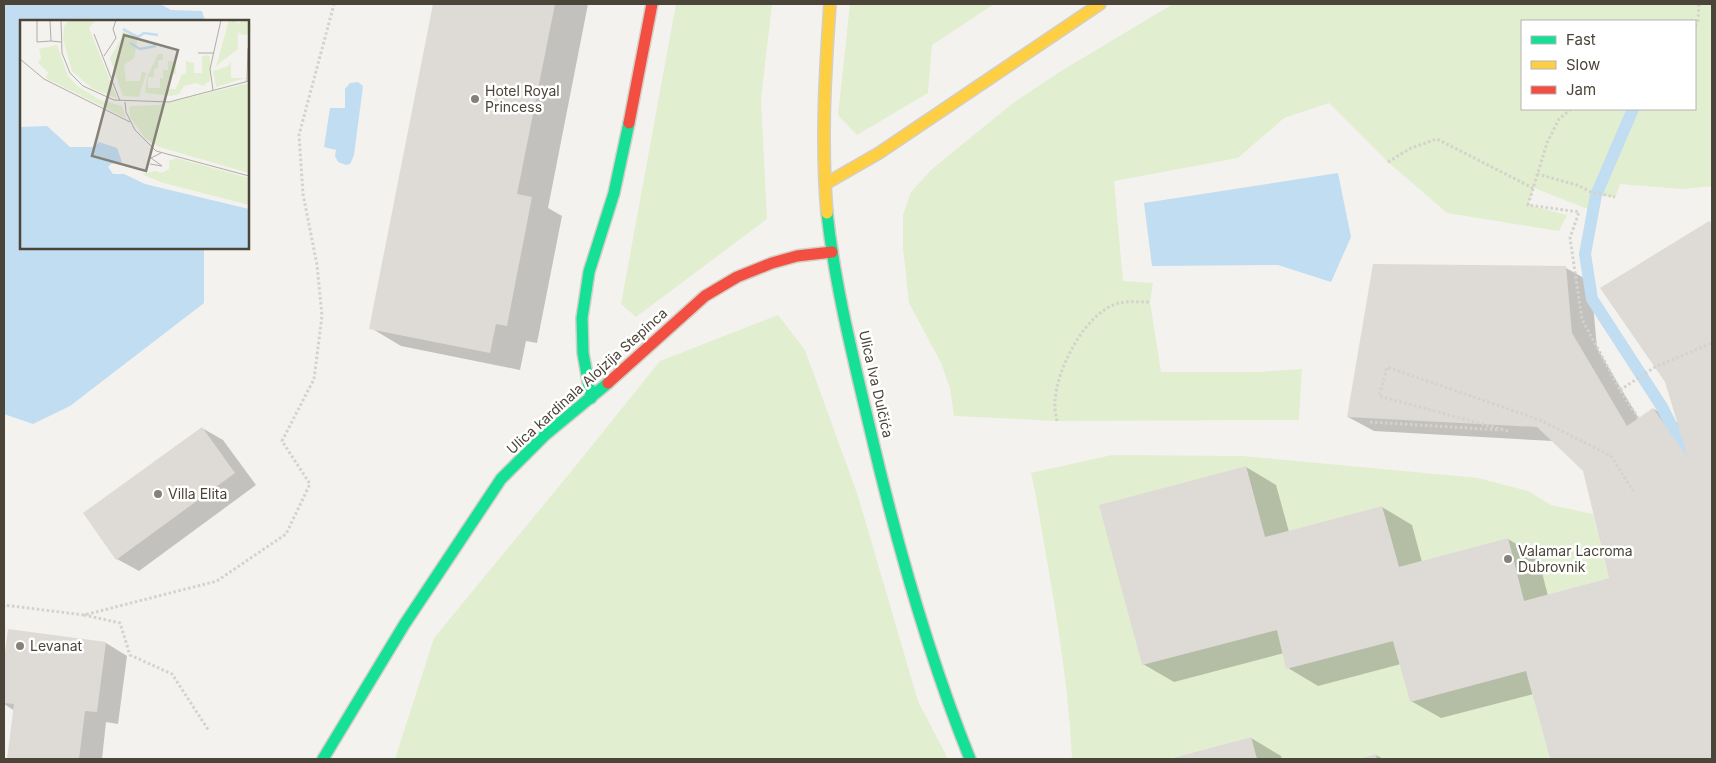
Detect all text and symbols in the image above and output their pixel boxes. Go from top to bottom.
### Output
inset map [20,20,249,249]
legend [1521,20,1696,110]
text: Fast [1566,30,1596,49]
text: Slow [1566,55,1600,74]
text: Jam [1566,80,1596,99]
place label: Hotel Royal Princess [485,82,560,115]
marker: Hotel Royal Princess [469,93,481,105]
street label: Ulica kardinala Alojzija Stepinca [503,304,670,457]
street label: Ulica Iva Dulčića [856,329,897,439]
place label: Villa Elita [168,485,227,502]
marker: Villa Elita [152,488,164,500]
place label: Valamar Lacroma Dubrovnik [1518,542,1633,575]
marker: Valamar Lacroma Dubrovnik [1502,553,1514,565]
place label: Levanat [30,637,83,654]
marker: Levanat [14,640,26,652]

